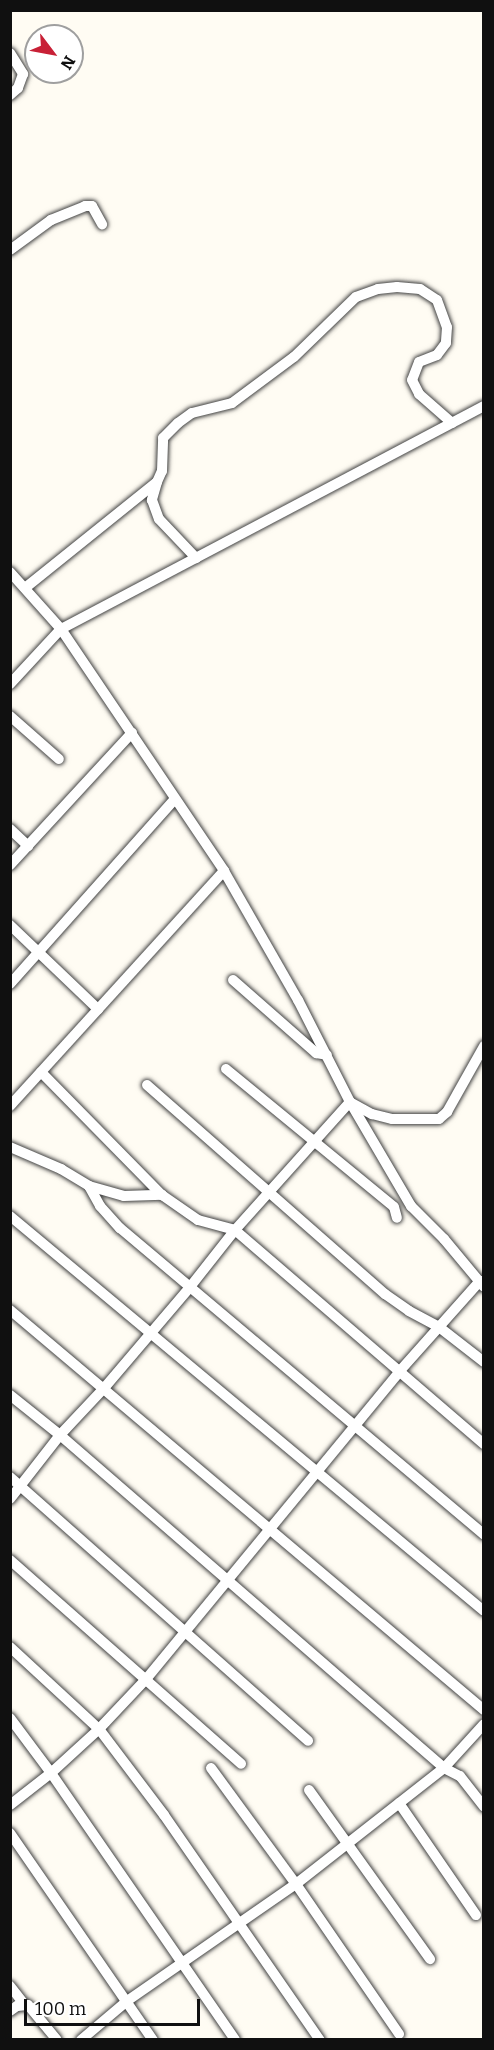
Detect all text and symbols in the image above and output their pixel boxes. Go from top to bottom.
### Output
north arrow [24,24,84,84]
text: N [57,52,79,73]
scale bar [27,1987,202,2025]
text: 100 m [35,1998,86,2020]

